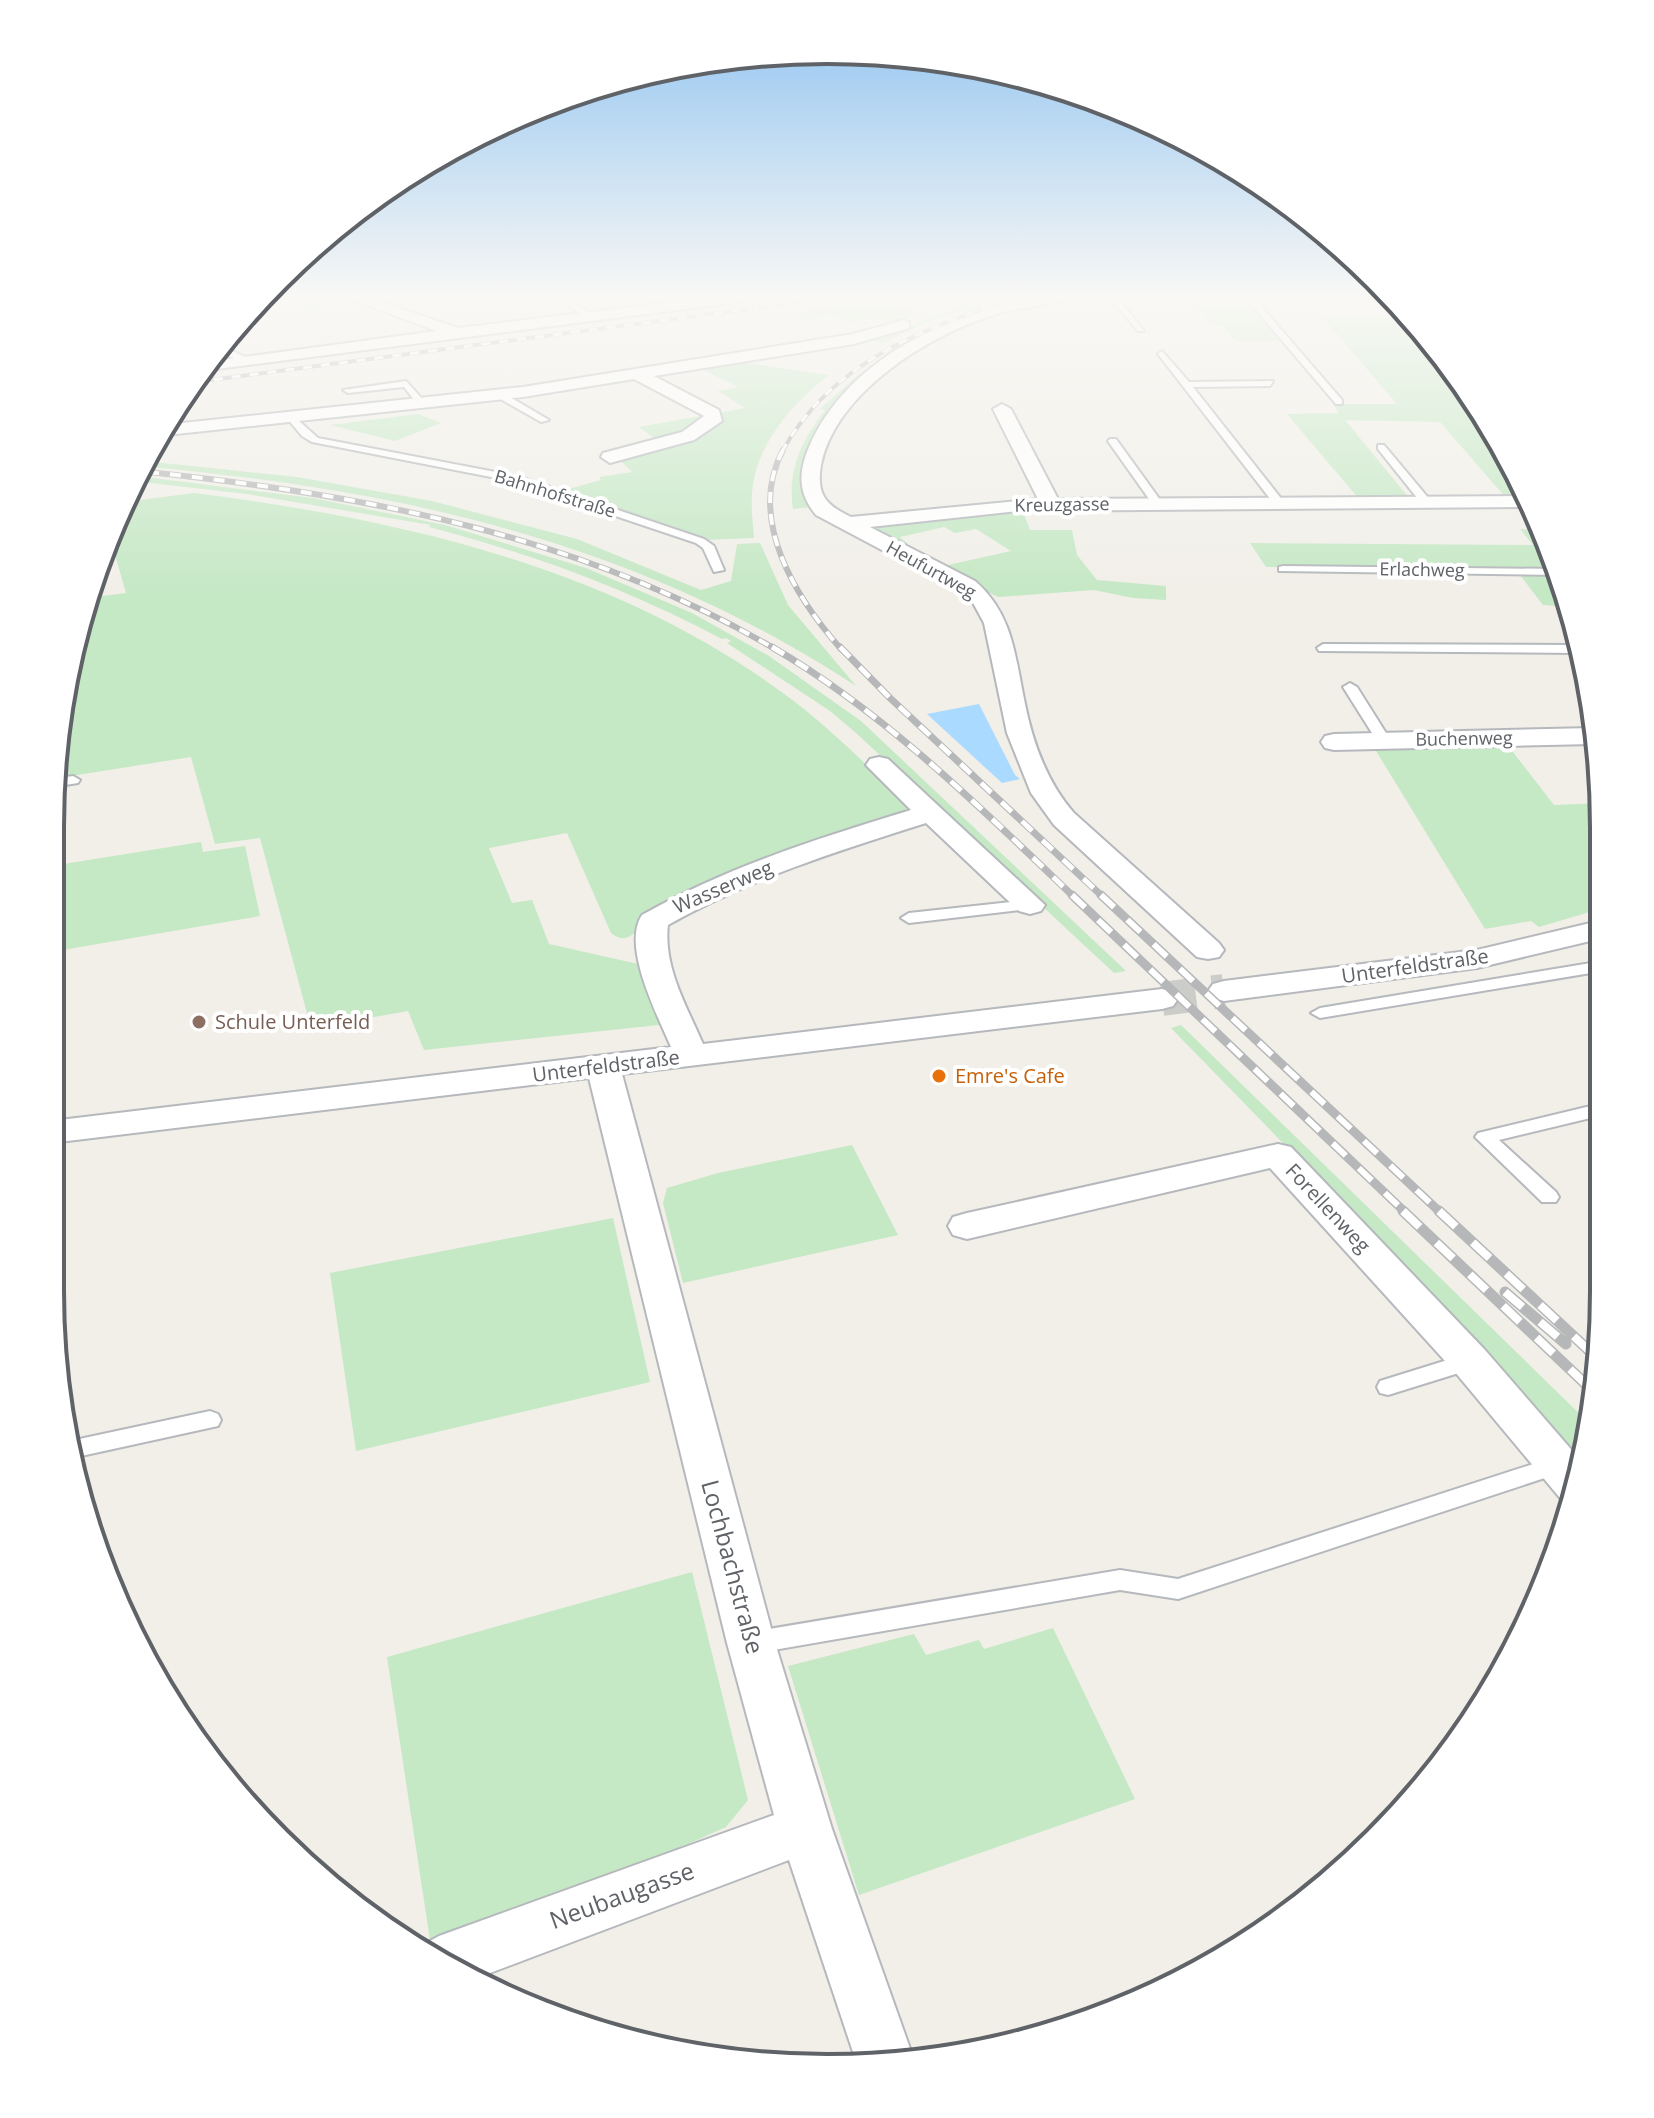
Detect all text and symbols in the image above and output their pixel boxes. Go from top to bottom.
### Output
street label: Bahnhofstraße [492,463,619,523]
street label: Kreuzgasse [1014,491,1110,517]
street label: Heufurtweg [882,535,981,604]
street label: Erlachweg [1379,556,1465,582]
street label: Buchenweg [1415,725,1513,751]
street label: Wasserweg [669,853,777,920]
street label: Unterfeldstraße [1340,942,1490,989]
place label: Schule Unterfeld [215,1008,370,1035]
marker: Schule Unterfeld [190,1013,208,1031]
street label: Unterfeldstraße [531,1043,681,1088]
place label: Emre's Cafe [955,1062,1065,1089]
marker: Emre's Cafe [930,1067,948,1085]
street label: Forellenweg [1280,1157,1377,1258]
street label: Lochbachstraße [694,1476,773,1657]
street label: Neubaugasse [545,1853,698,1936]

